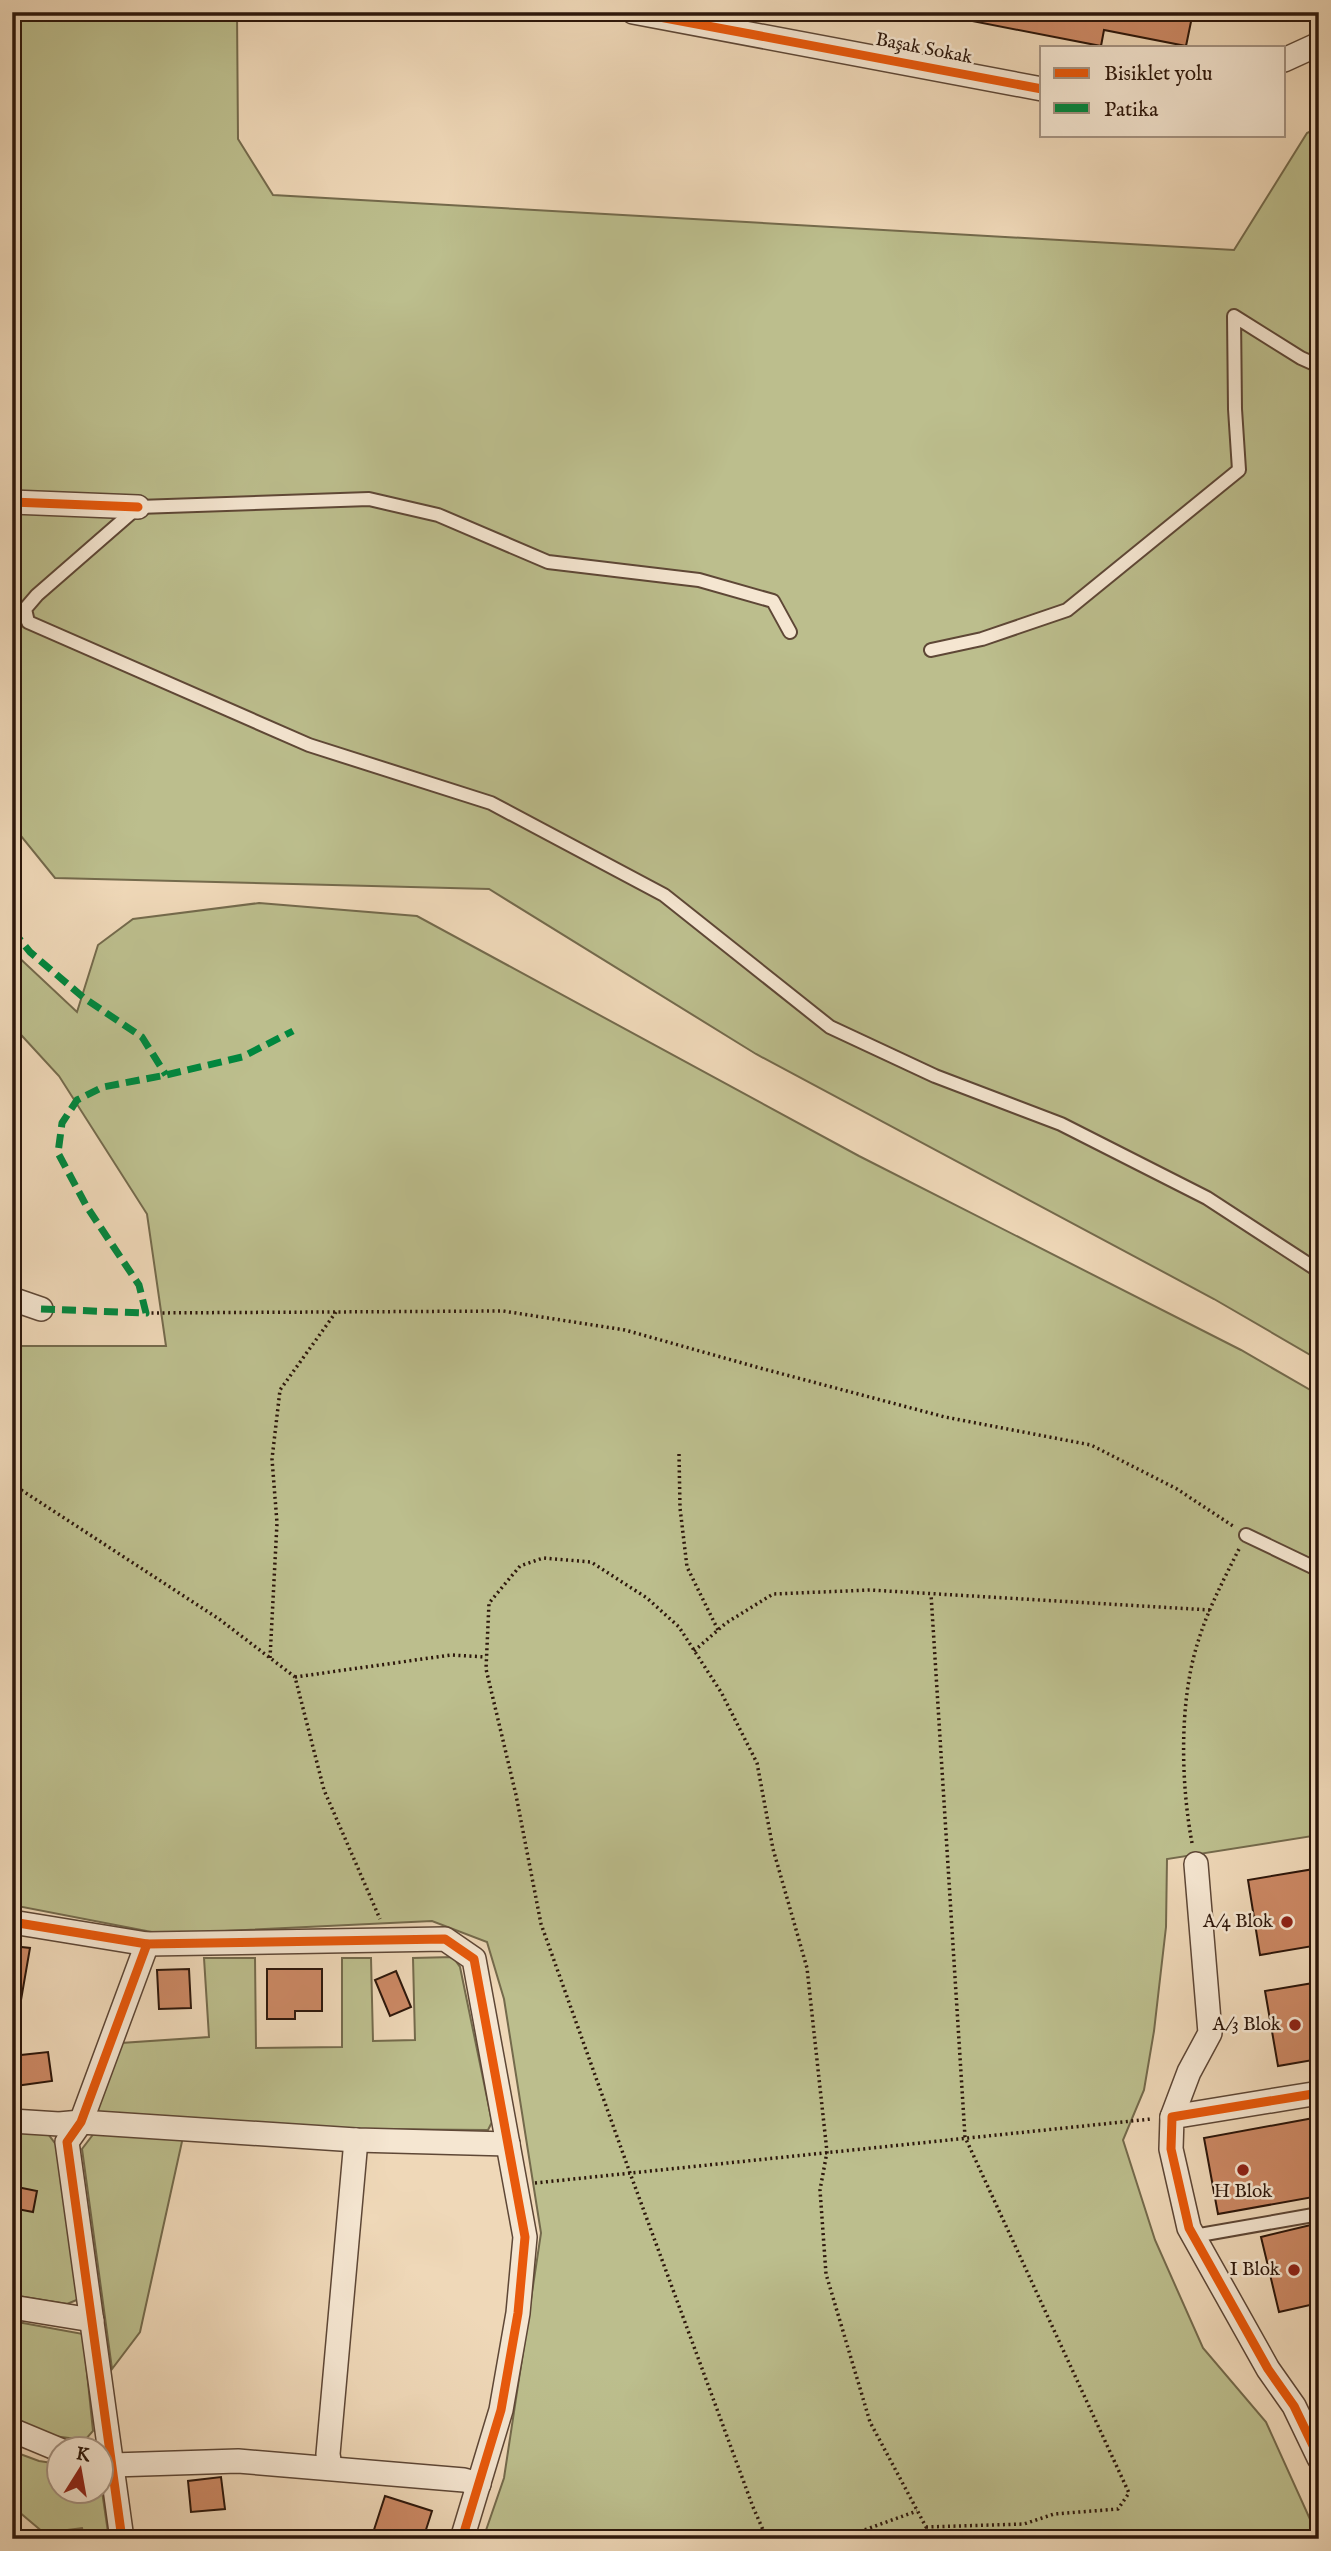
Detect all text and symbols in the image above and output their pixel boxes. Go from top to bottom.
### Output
street label: Başak Sokak [873,28,975,70]
legend [1040,46,1286,136]
text: Bisiklet yolu [1104,61,1213,88]
text: Patika [1104,97,1159,124]
place label: A/4 Blok [1202,1910,1274,1934]
marker: A/4 Blok [1279,1914,1295,1930]
place label: A/3 Blok [1211,2013,1282,2037]
marker: A/3 Blok [1287,2017,1303,2033]
marker: H Blok [1235,2162,1251,2178]
place label: H Blok [1214,2180,1273,2204]
place label: I Blok [1230,2258,1281,2282]
marker: I Blok [1286,2262,1302,2278]
north arrow [46,2436,116,2506]
text: K [74,2442,93,2469]

